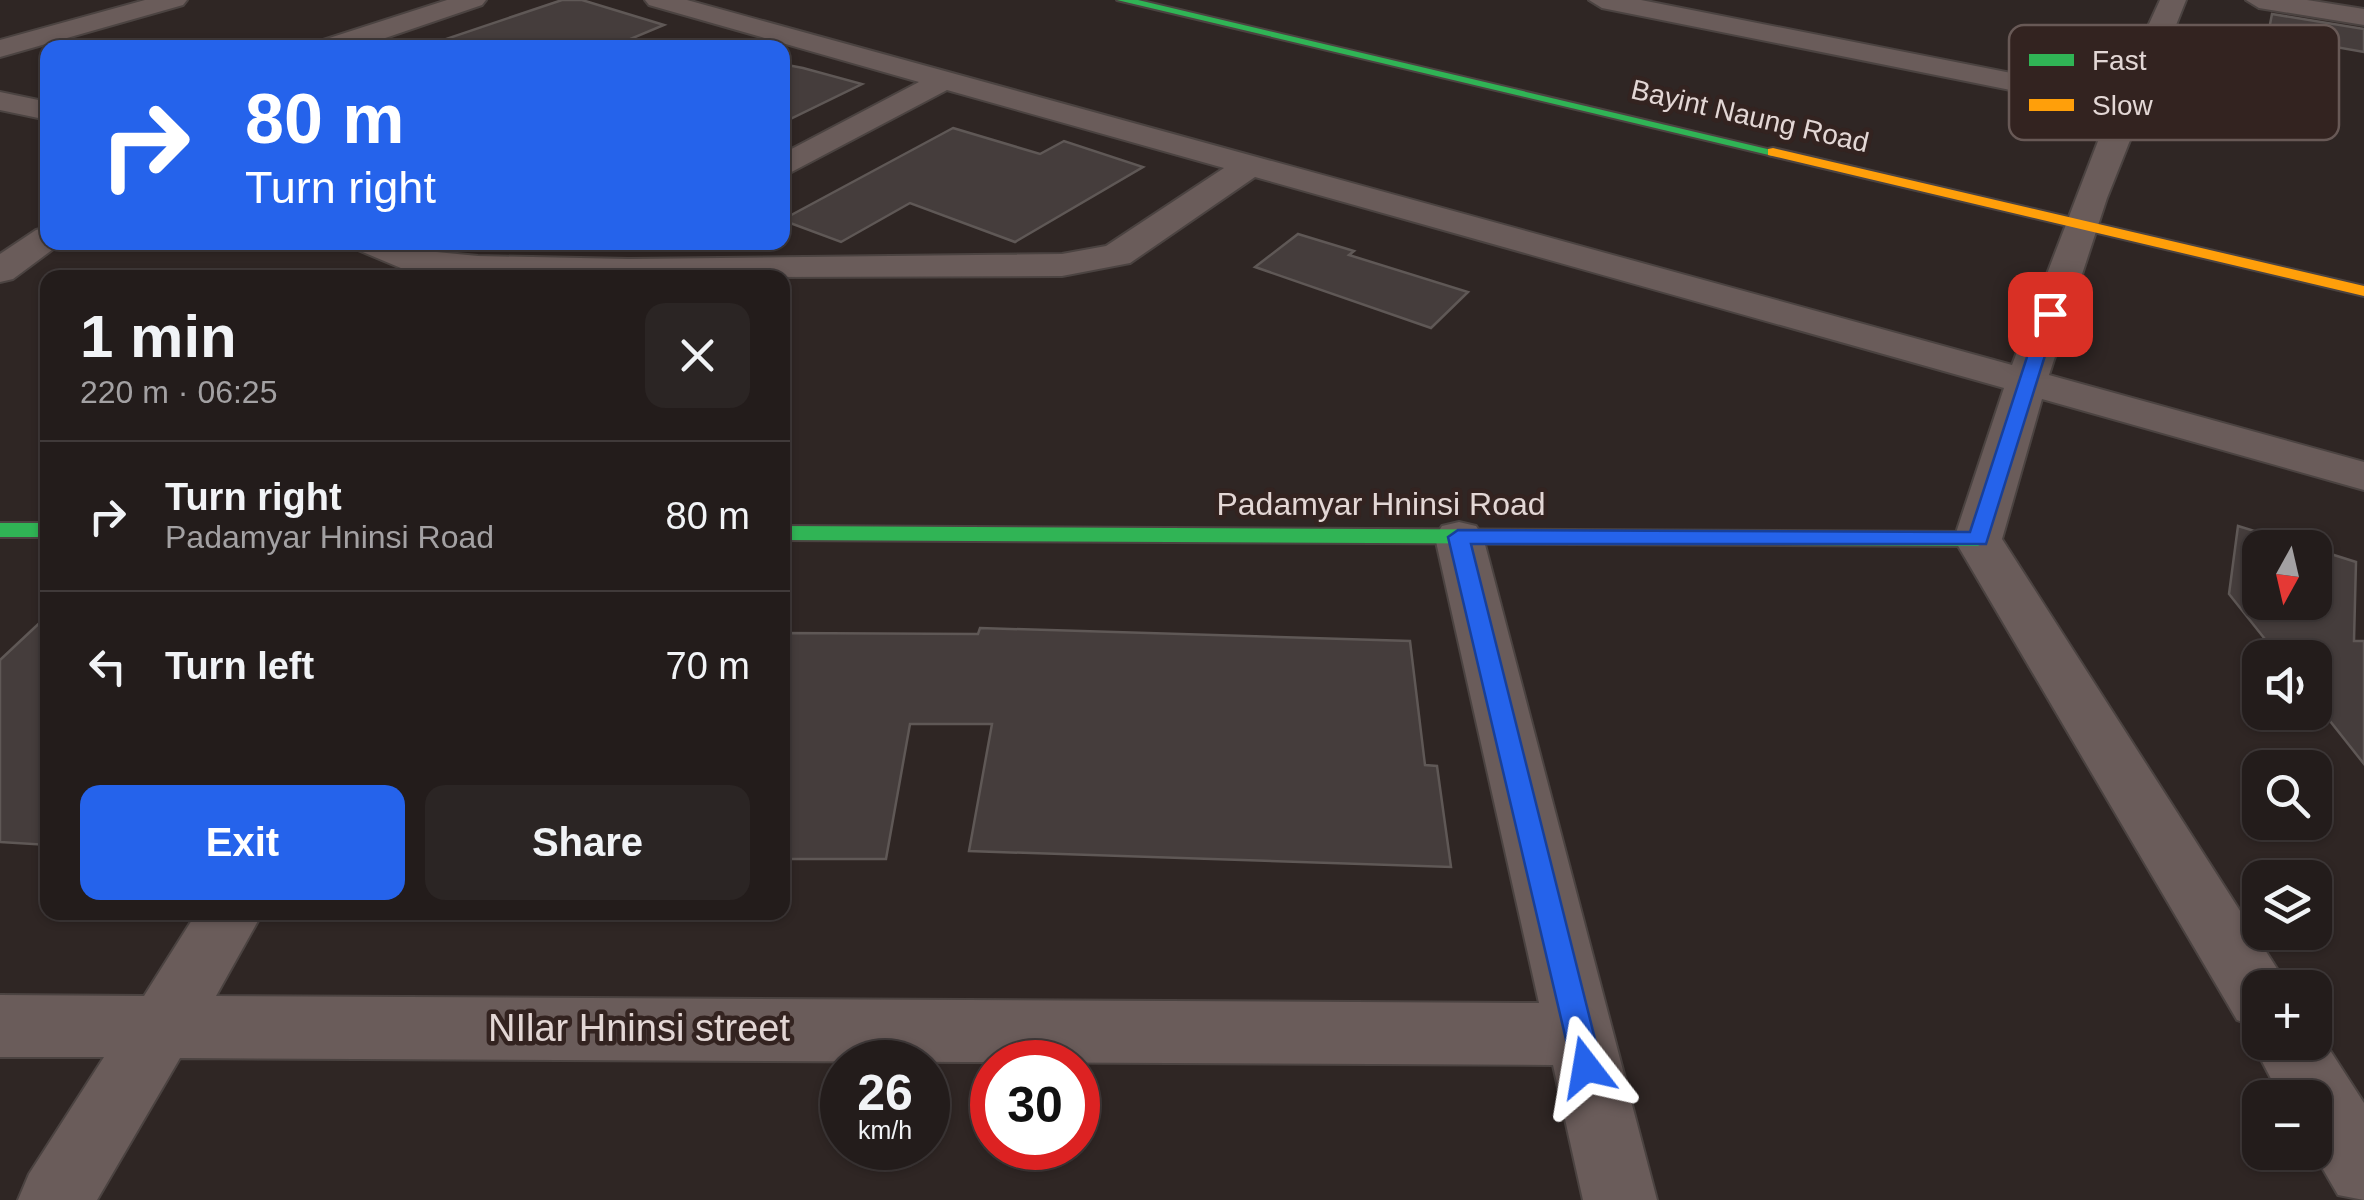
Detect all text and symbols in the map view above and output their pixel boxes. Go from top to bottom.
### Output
legend [2009,25,2339,140]
text: Fast [2092,45,2147,76]
street label: Bayint Naung Road [1628,74,1872,158]
icon: right [80,80,210,210]
text: 80 m [245,80,405,158]
text: Slow [2092,90,2153,121]
text: Turn right [245,162,436,213]
pin [2008,272,2093,357]
icon: arrive [2023,287,2078,342]
text: 1 min [80,303,237,370]
button: close [645,303,750,408]
text: 220 m · 06:25 [80,374,277,410]
text: Turn right [165,476,342,518]
street label: Padamyar Hninsi Road [1216,486,1546,522]
icon: right [80,489,135,544]
text: 80 m [666,495,750,537]
text: Padamyar Hninsi Road [165,519,494,555]
north arrow [2242,530,2332,620]
map controls [2242,530,2332,1170]
icon: left [80,639,135,694]
button: sound [2242,640,2332,730]
text: Turn left [165,645,314,687]
text: 70 m [666,645,750,687]
button: search [2242,750,2332,840]
button: Exit [80,785,405,900]
button: Share [425,785,750,900]
button: layers [2242,860,2332,950]
button: + [2242,970,2332,1060]
street label: NIlar Hninsi street [488,1007,790,1049]
position arrow [1534,1015,1638,1119]
speed limit sign: 30 [970,1040,1100,1170]
text: 26 [857,1065,913,1121]
button: − [2242,1080,2332,1170]
text: km/h [858,1116,912,1144]

